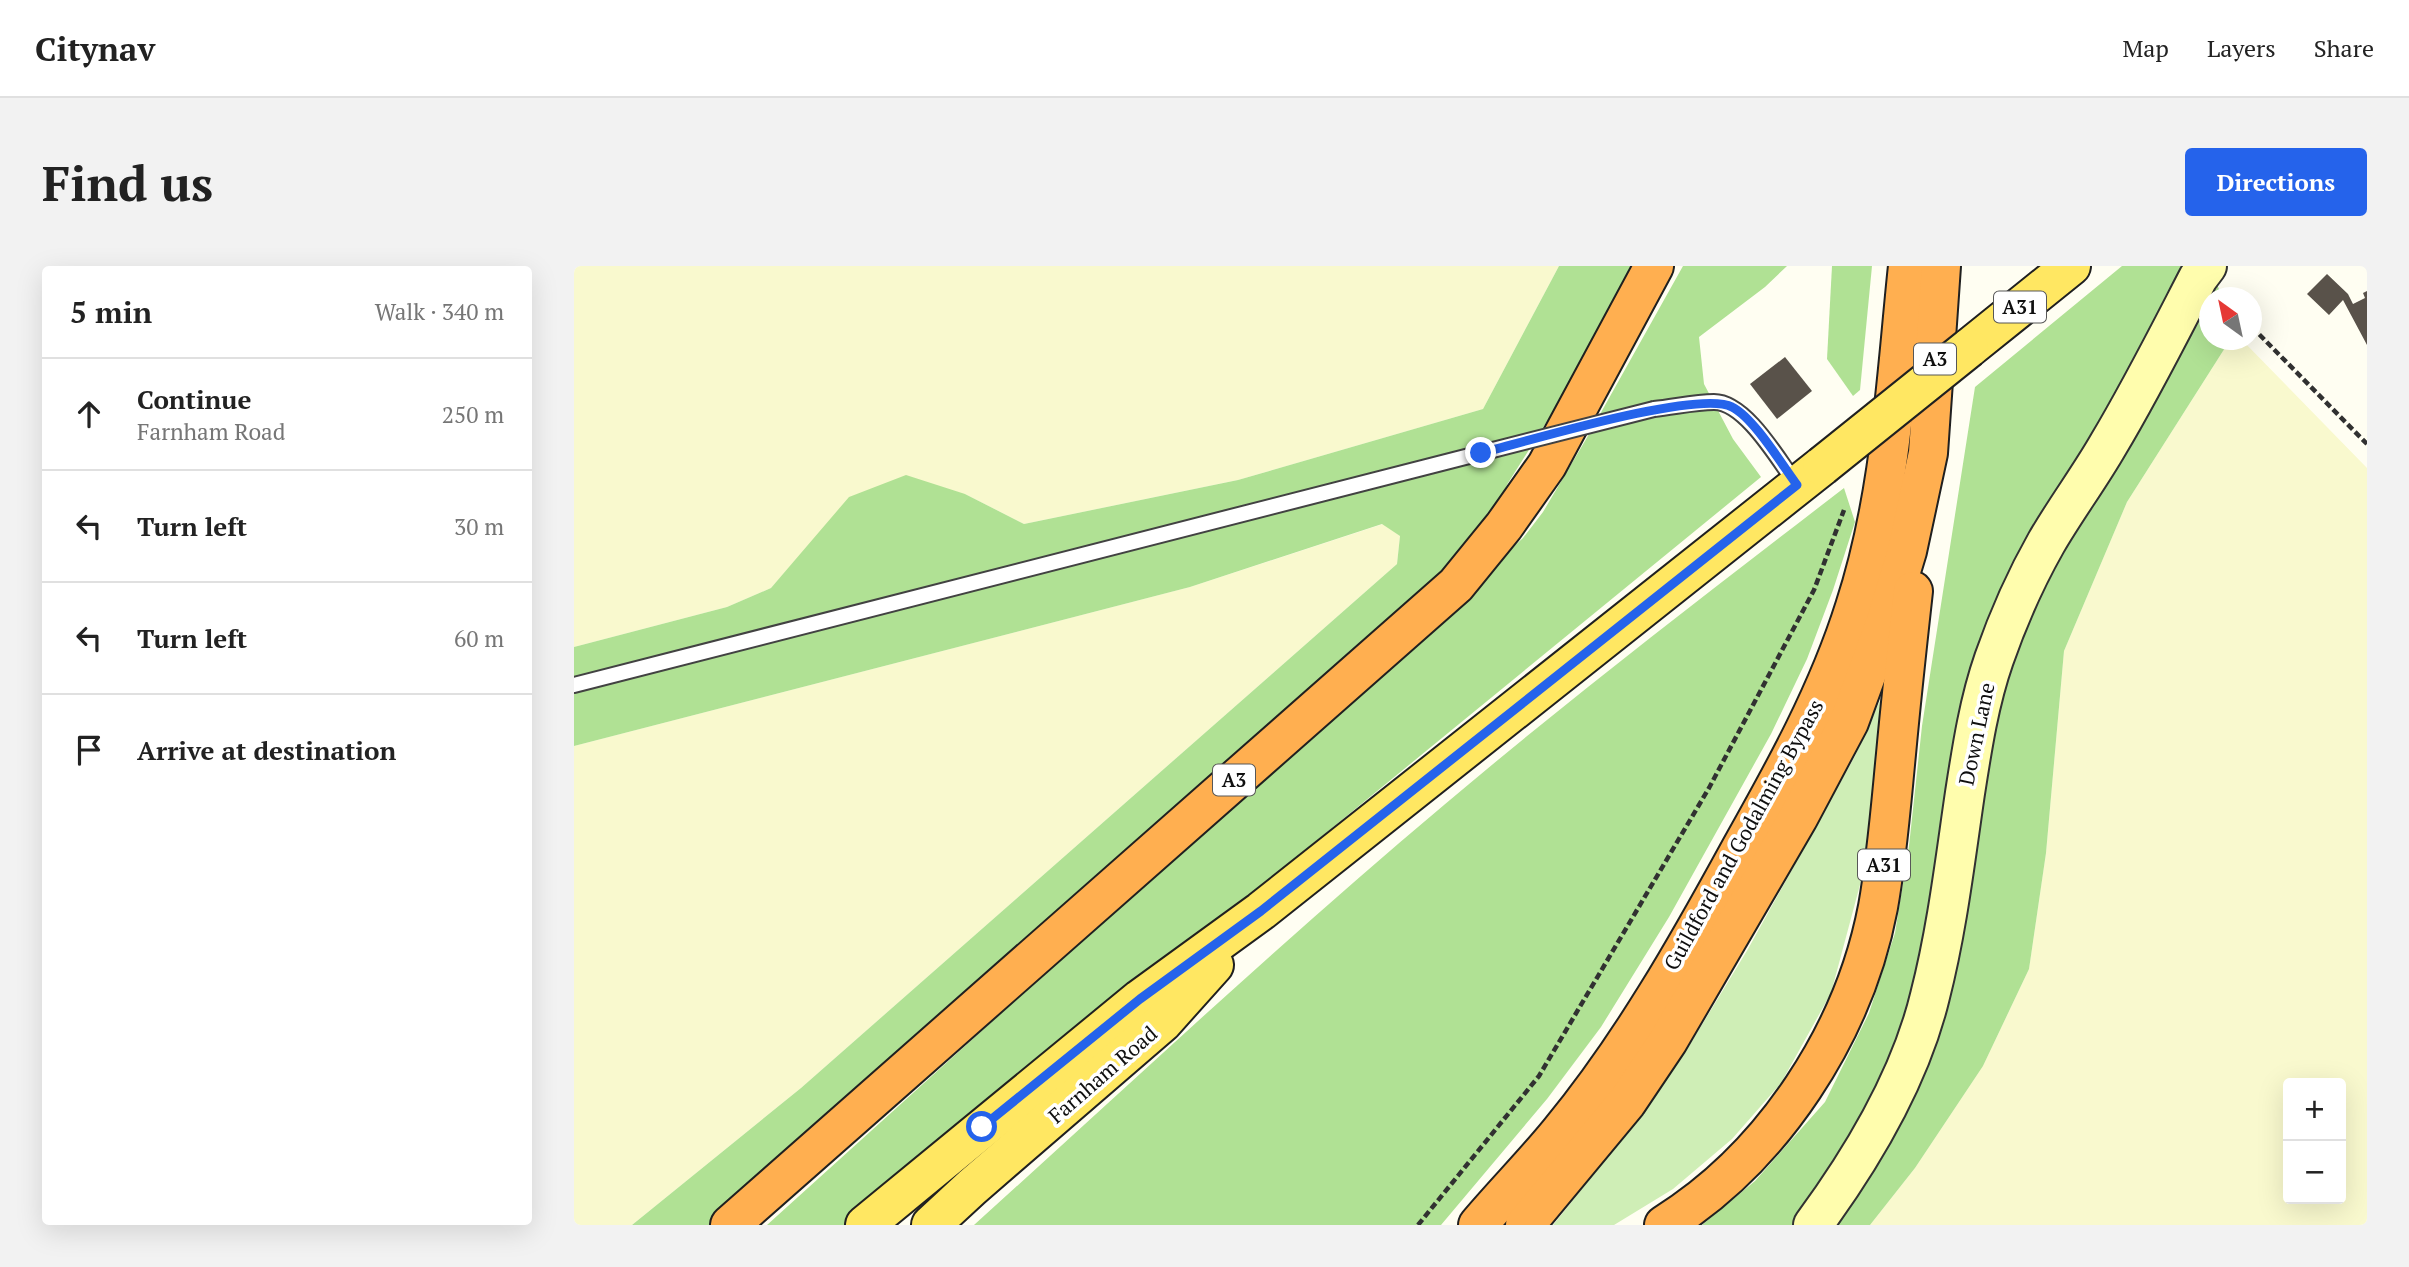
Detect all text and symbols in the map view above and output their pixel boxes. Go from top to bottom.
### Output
text: Citynav [35,27,155,70]
text: Map [2122,32,2169,64]
text: Layers [2207,32,2276,64]
text: Share [2314,32,2374,64]
button: Directions [2185,148,2367,216]
text: Find us [42,150,213,215]
north arrow [2199,287,2262,350]
road number: A31 [1994,291,2046,322]
text: 5 min [70,292,152,332]
text: Walk · 340 m [375,296,504,327]
road number: A3 [1914,344,1956,374]
text: Continue [137,382,251,416]
icon: ahead [70,395,108,433]
text: 250 m [442,399,504,430]
text: Farnham Road [137,416,286,447]
route end [1465,437,1496,468]
icon: left [70,507,108,545]
text: Turn left [137,509,247,543]
text: 30 m [454,511,504,542]
icon: left [70,619,108,657]
text: Turn left [137,621,247,655]
text: 60 m [454,623,504,654]
street label: Down Lane [1951,680,2001,788]
street label: Guildford and Godalming Bypass [1657,694,1829,975]
icon: arrive [70,731,108,769]
text: Arrive at destination [137,733,396,767]
road number: A3 [1213,765,1255,796]
road number: A31 [1858,850,1910,880]
street label: Farnham Road [1042,1019,1163,1129]
map controls [2283,1078,2346,1204]
button: + [2283,1078,2346,1141]
route start [966,1111,997,1142]
button: − [2283,1141,2346,1204]

